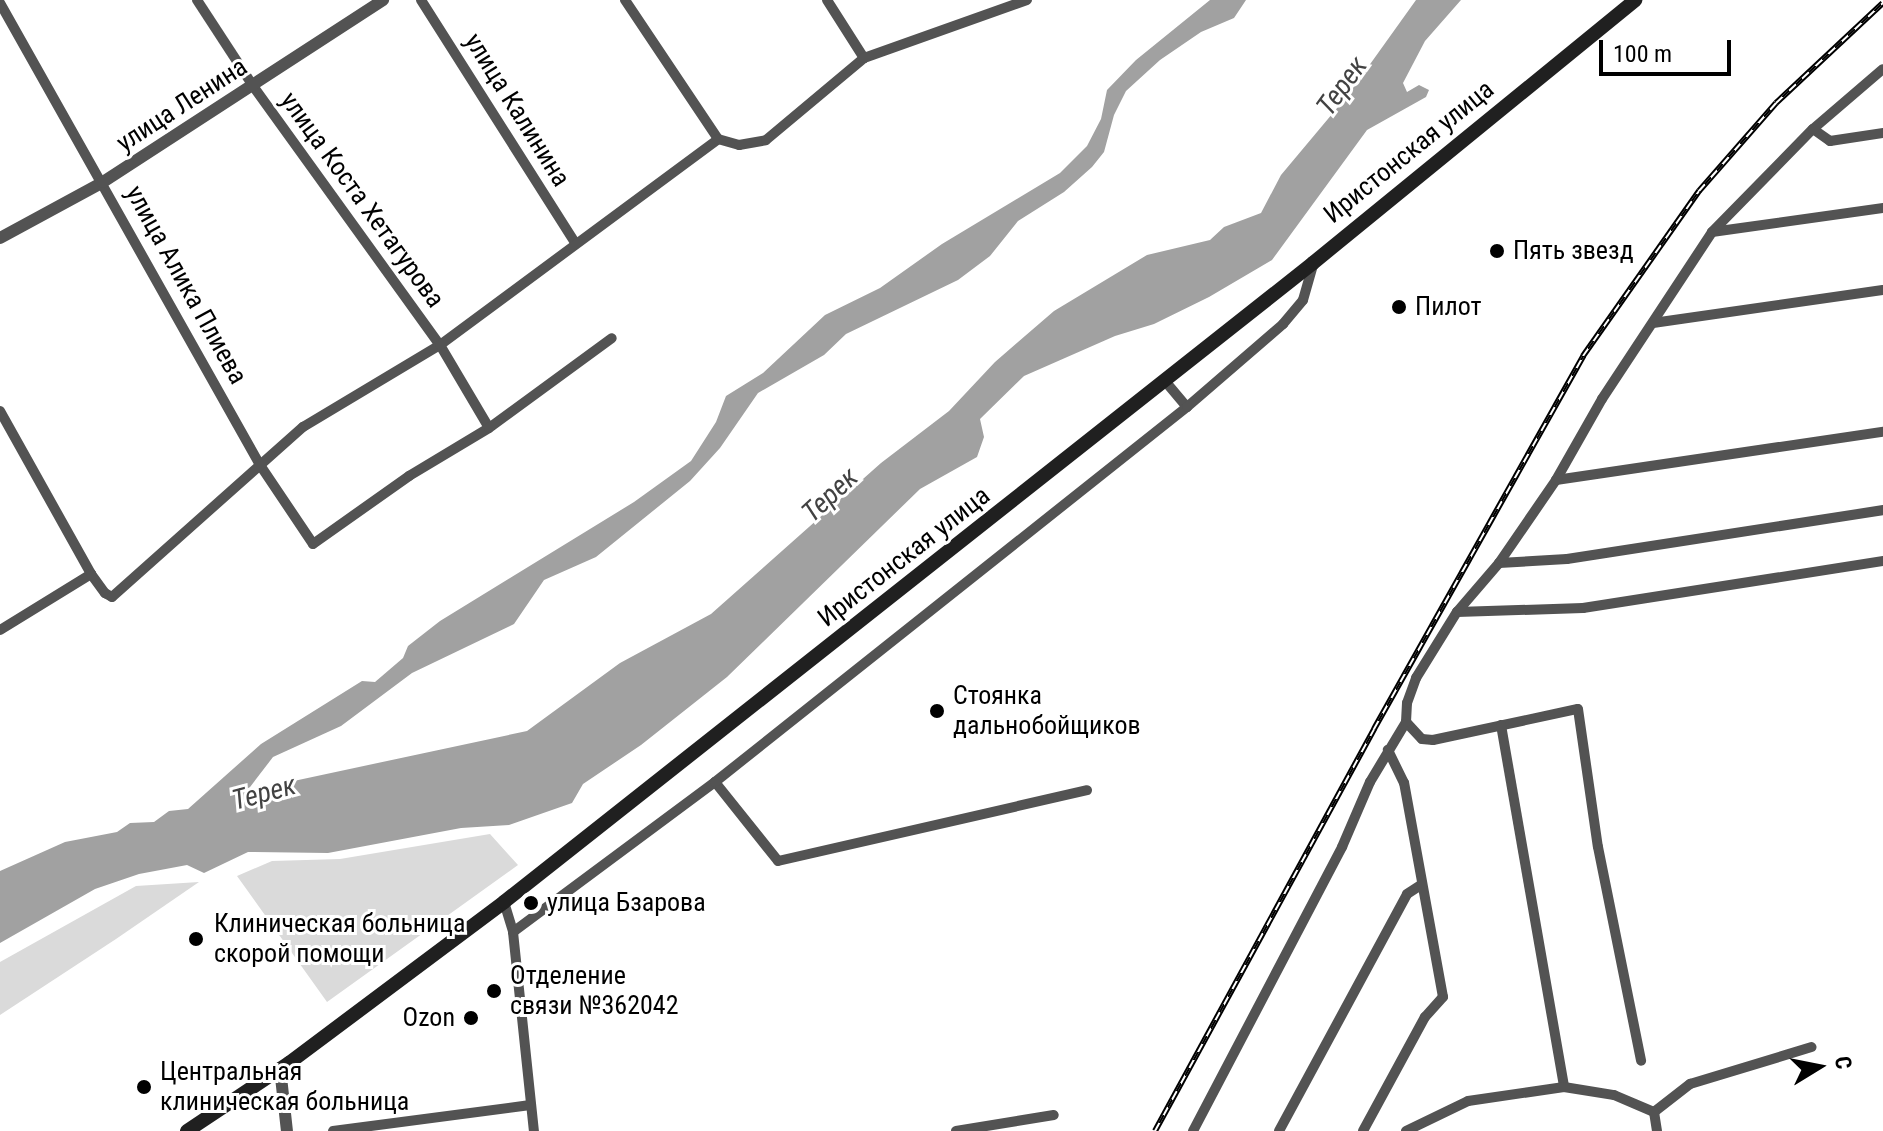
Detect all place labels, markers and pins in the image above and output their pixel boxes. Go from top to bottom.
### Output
place label: Пять звезд [1513,235,1634,267]
marker: Пять звезд [1488,242,1506,260]
place label: Пилот [1415,291,1481,323]
marker: Пилот [1390,298,1408,316]
place label: Стоянка дальнобойщиков [953,680,1141,742]
marker: Стоянка дальнобойщиков [928,702,946,720]
place label: улица Бзарова [547,887,706,919]
marker: улица Бзарова [522,894,540,912]
place label: Клиническая больница скорой помощи [214,908,465,970]
marker: Клиническая больница скорой помощи [185,928,207,950]
place label: Отделение связи №362042 [510,960,679,1022]
marker: Отделение связи №362042 [485,982,503,1000]
place label: Ozon [403,1002,455,1034]
marker: Ozon [462,1009,480,1027]
place label: Центральная клиническая больница [160,1056,409,1118]
marker: Центральная клиническая больница [135,1078,153,1096]

